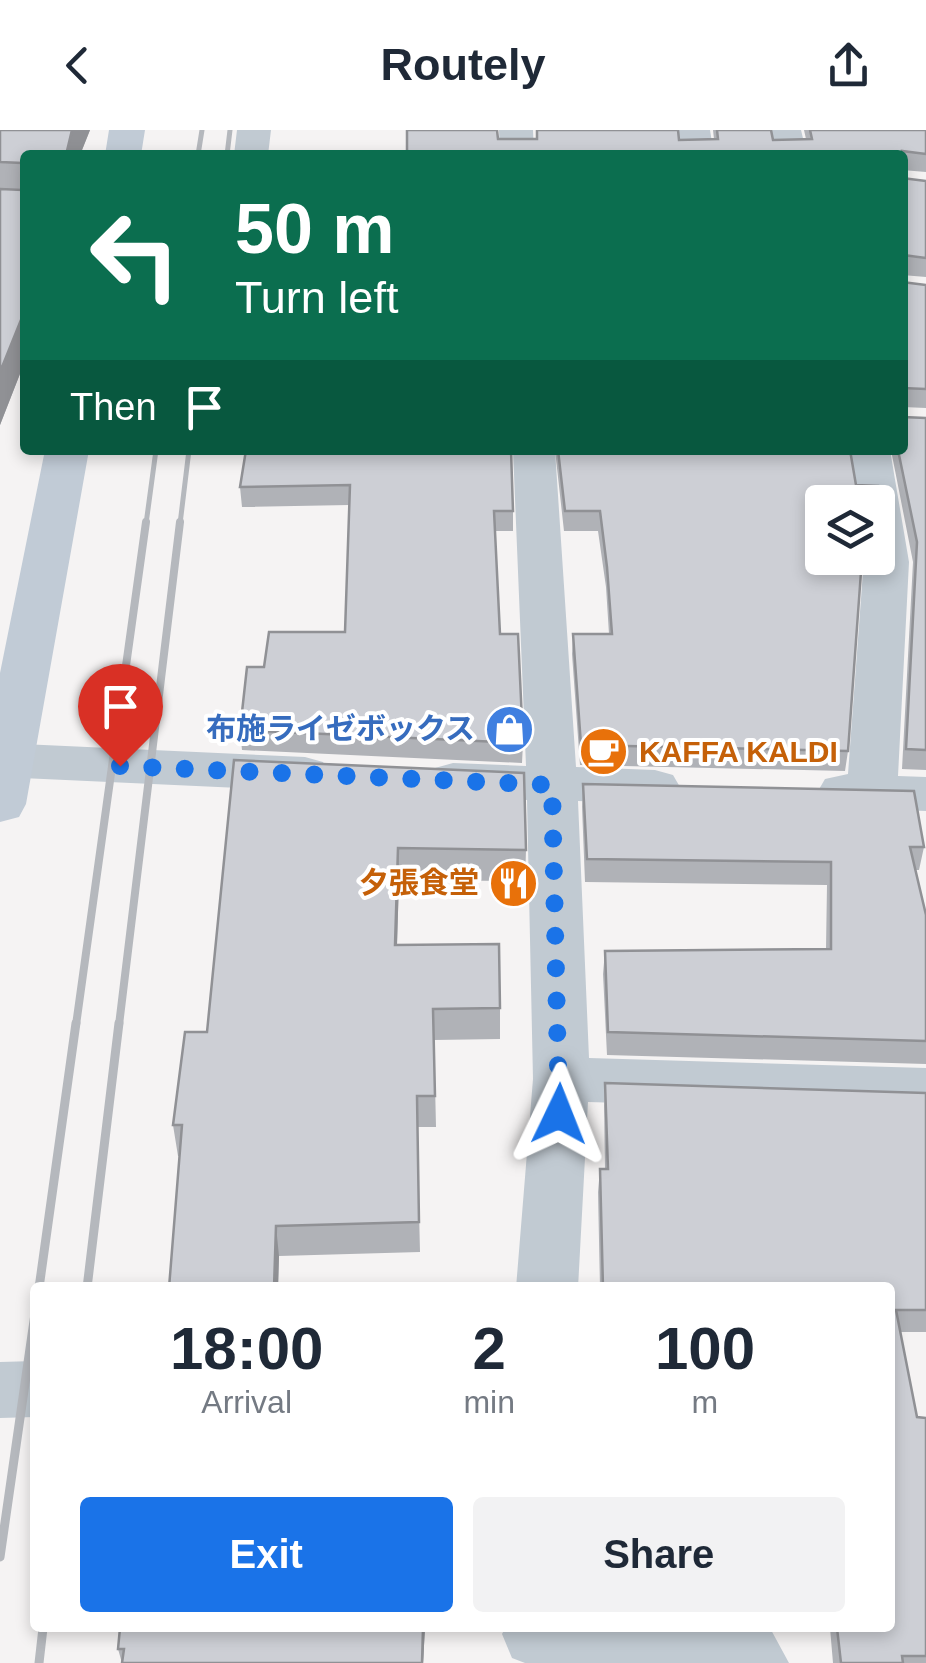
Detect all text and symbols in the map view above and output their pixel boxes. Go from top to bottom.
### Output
icon: back [50,38,105,93]
icon: share [821,38,876,93]
text: Routely [380,39,546,90]
icon: left [70,190,200,320]
text: 50 m [235,190,395,268]
text: Turn left [235,272,398,323]
icon: arrive [177,380,232,435]
text: Then [70,386,157,428]
map controls [805,485,895,575]
button: layers [805,485,895,575]
pin [78,664,163,767]
icon: arrive [93,679,148,734]
shop icon: 布施ライゼボックス [484,703,536,755]
place label: 布施ライゼボックス [206,712,475,745]
cafe icon: KAFFA KALDI [578,726,630,778]
place label: KAFFA KALDI [639,735,838,768]
restaurant icon: 夕張食堂 [488,857,540,909]
place label: 夕張食堂 [359,866,479,899]
position arrow [507,1062,611,1166]
text: 18:00 [170,1315,323,1382]
text: 2 [472,1315,506,1382]
text: 100 [655,1315,755,1382]
text: Arrival [201,1384,292,1420]
text: min [463,1384,515,1420]
text: m [692,1384,718,1420]
button: Exit [80,1497,453,1612]
button: Share [473,1497,845,1612]

